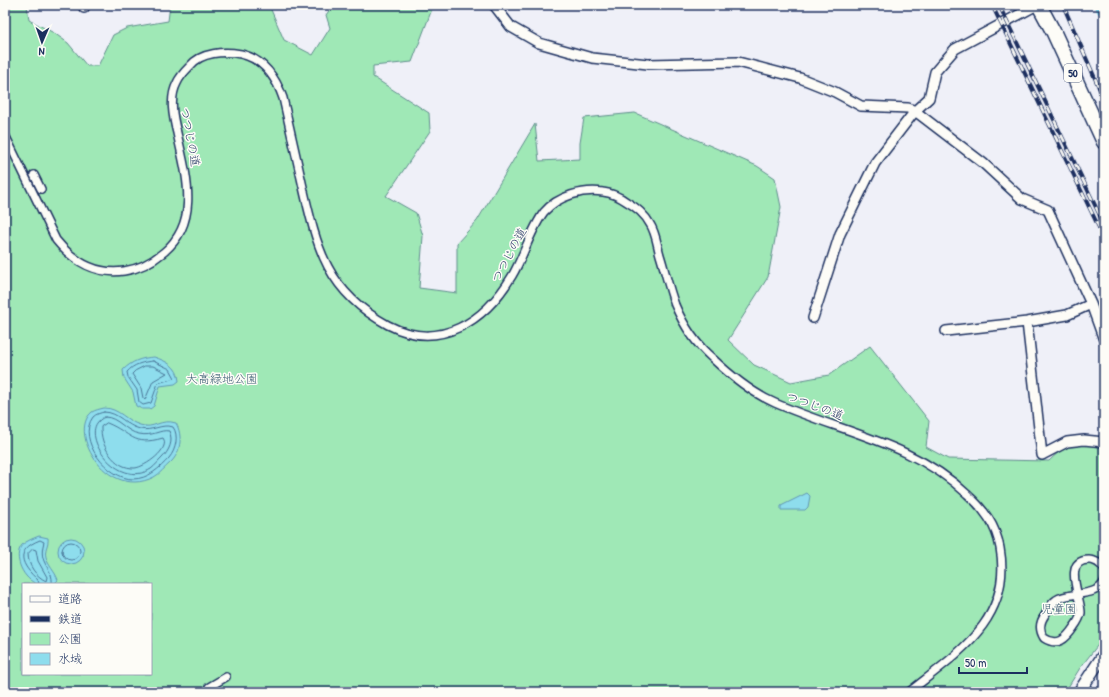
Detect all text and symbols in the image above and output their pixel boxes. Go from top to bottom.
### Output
north arrow [22,22,62,62]
text: N [38,45,45,59]
road number: 50 [1064,64,1082,82]
street label: つつじの道 [176,106,205,168]
street label: つつじの道 [487,224,530,285]
park label: 大高緑地公園 [186,370,258,387]
street label: つつじの道 [784,387,846,424]
legend [22,583,152,675]
text: 道路 [58,590,82,607]
park label: 児童園 [1041,600,1077,617]
text: 鉄道 [58,610,82,627]
text: 公園 [58,630,82,647]
scale bar [959,649,1027,675]
text: 水域 [58,650,82,667]
text: 50 m [965,654,986,671]

